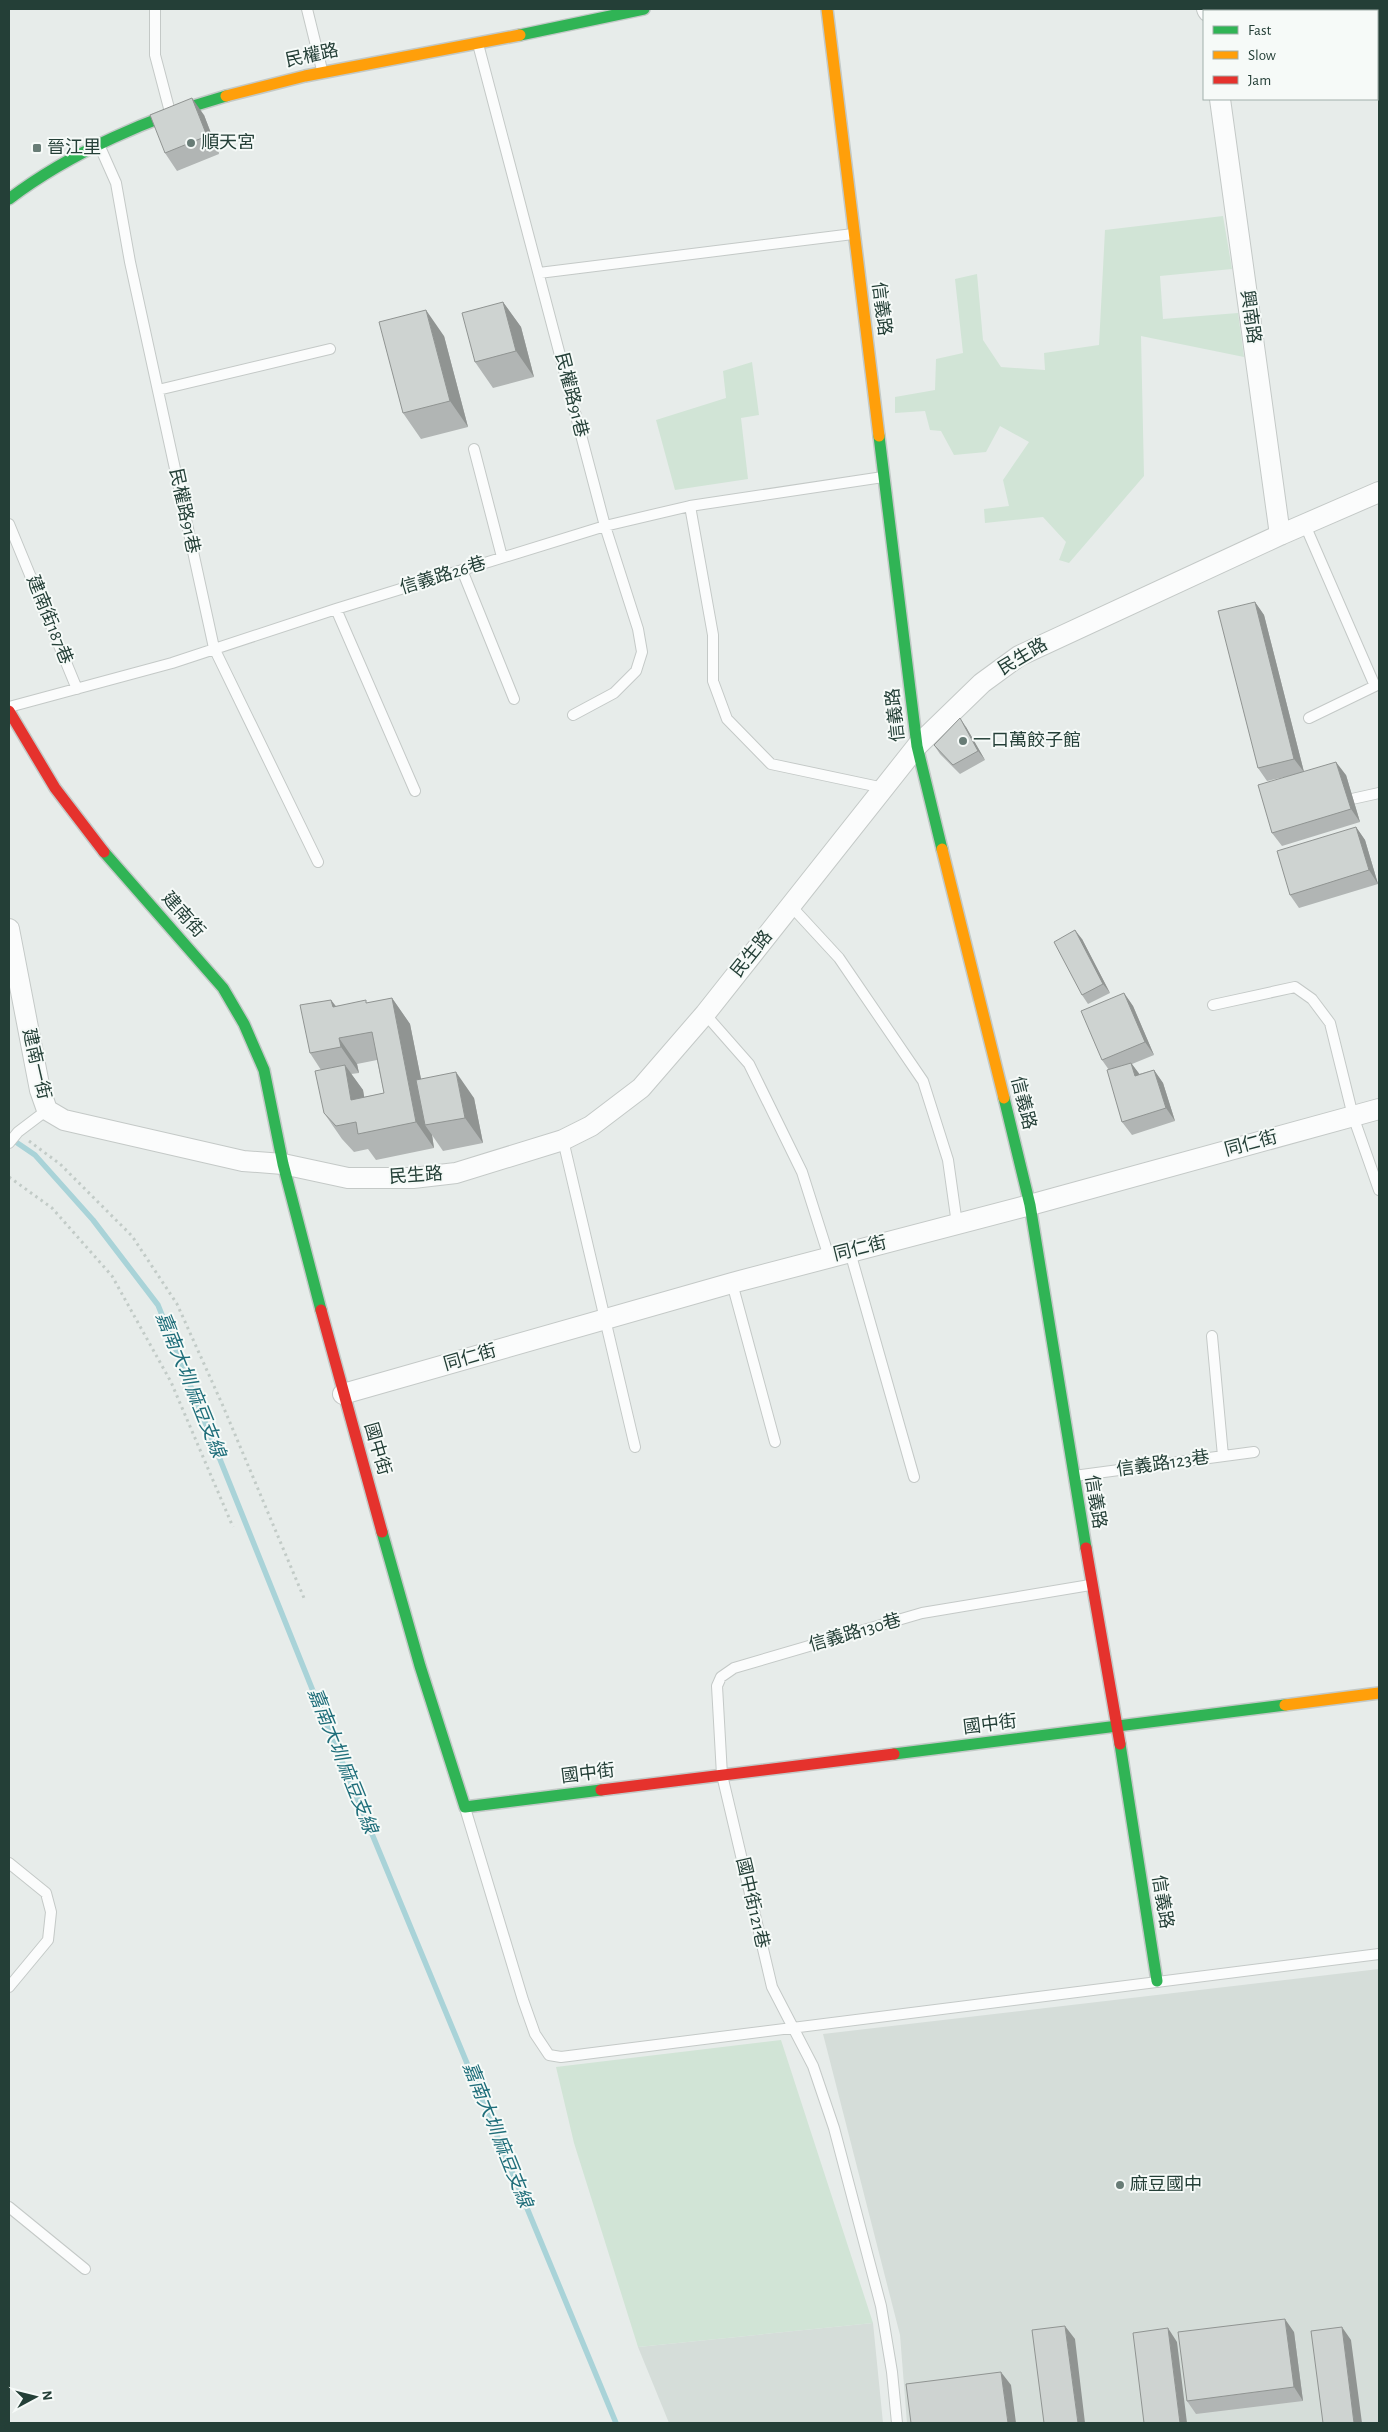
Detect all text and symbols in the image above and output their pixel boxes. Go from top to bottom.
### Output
legend [1203,10,1378,100]
text: Fast [1248,23,1272,38]
street label: 民權路 [283,40,340,70]
text: Slow [1248,48,1276,63]
text: Jam [1248,73,1271,88]
place label: 順天宮 [201,132,255,152]
marker: 順天宮 [185,137,197,149]
place label: 晉江里 [47,138,101,157]
marker: 晉江里 [31,142,43,154]
street label: 信義路 [869,281,895,337]
street label: 興南路 [1237,289,1265,345]
street label: 民權路91巷 [552,350,592,439]
street label: 民權路91巷 [166,466,204,555]
street label: 信義路26巷 [397,553,488,598]
street label: 建南街187巷 [23,572,77,667]
street label: 民生路 [994,634,1051,679]
street label: 信義路 [882,687,908,743]
place label: 一口萬餃子館 [973,730,1081,750]
marker: 一口萬餃子館 [957,735,969,747]
street label: 建南街 [158,888,209,941]
street label: 民生路 [726,926,776,981]
street label: 建南一街 [19,1026,55,1101]
street label: 信義路 [1008,1074,1040,1131]
street label: 同仁街 [1222,1126,1279,1160]
street label: 民生路 [388,1163,444,1187]
street label: 同仁街 [831,1232,888,1264]
water label: 嘉南大圳 麻豆支線 [152,1309,230,1462]
street label: 同仁街 [441,1340,498,1374]
street label: 國中街 [361,1420,395,1477]
street label: 信義路123巷 [1115,1447,1211,1479]
street label: 信義路 [1082,1474,1110,1530]
street label: 信義路130巷 [806,1609,903,1655]
water label: 嘉南大圳 麻豆支線 [304,1685,382,1838]
street label: 國中街 [962,1711,1018,1737]
street label: 國中街 [560,1760,616,1786]
street label: 國中街121巷 [733,1855,773,1950]
street label: 信義路 [1149,1874,1177,1930]
water label: 嘉南大圳 麻豆支線 [459,2059,537,2212]
place label: 麻豆國中 [1130,2174,1202,2194]
marker: 麻豆國中 [1114,2179,1126,2191]
north arrow [10,2372,60,2422]
text: N [39,2390,54,2401]

